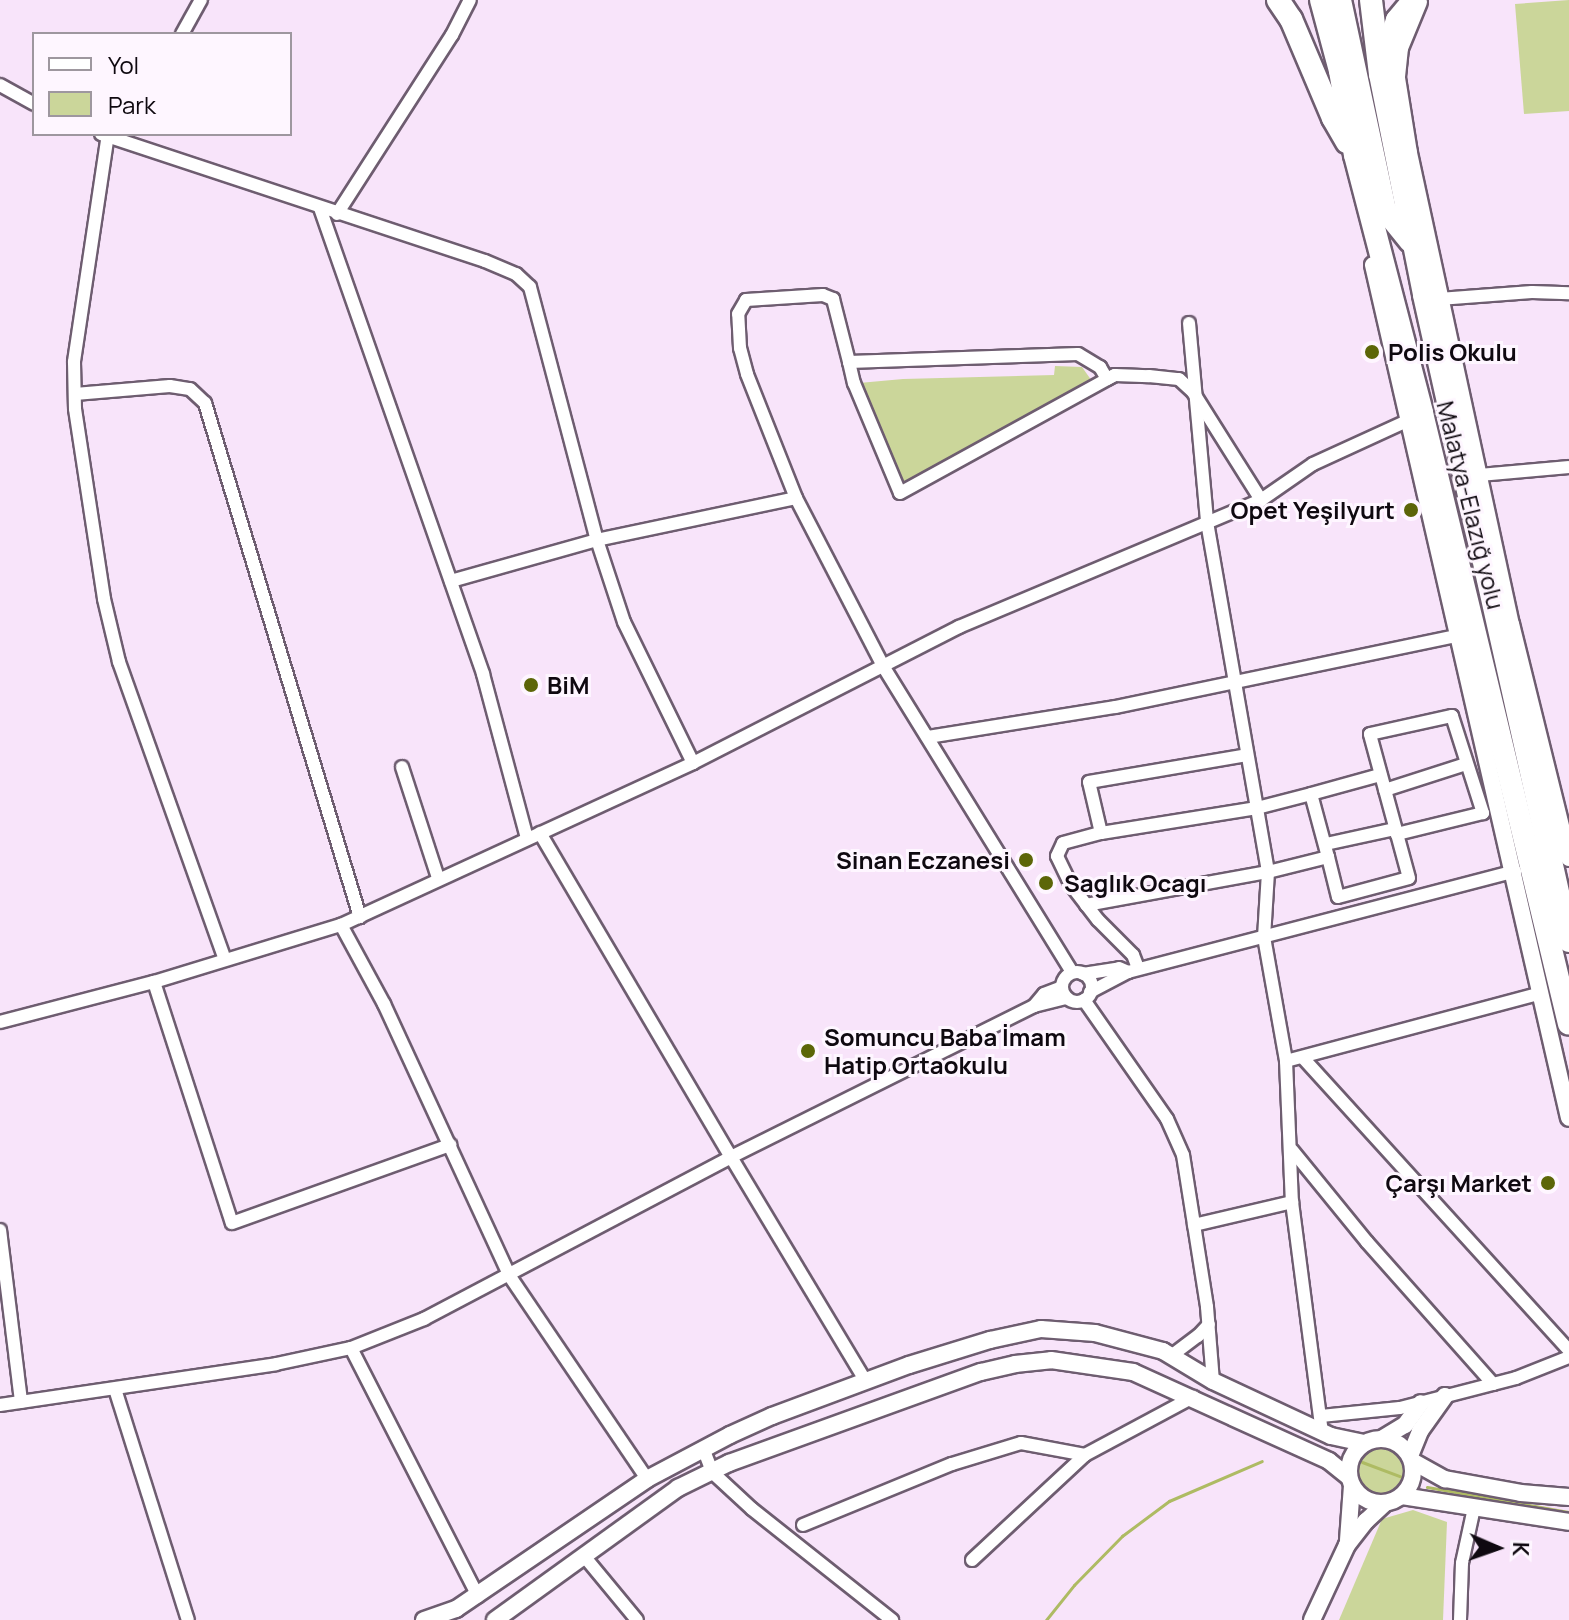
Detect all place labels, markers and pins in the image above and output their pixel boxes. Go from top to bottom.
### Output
place label: Polis Okulu [1388,338,1517,366]
marker: Polis Okulu [1363,343,1381,361]
place label: Opet Yeşilyurt [1231,496,1395,524]
marker: Opet Yeşilyurt [1402,501,1420,519]
place label: BiM [547,671,589,699]
marker: BiM [522,676,540,694]
place label: Sinan Eczanesi [836,846,1010,874]
marker: Sinan Eczanesi [1017,851,1035,869]
place label: Saglık Ocagı [1064,869,1207,897]
marker: Saglık Ocagı [1035,872,1057,894]
place label: Somuncu Baba İmam Hatip Ortaokulu [824,1023,1066,1079]
marker: Somuncu Baba İmam Hatip Ortaokulu [799,1042,817,1060]
place label: Çarşı Market [1385,1169,1532,1197]
marker: Çarşı Market [1539,1174,1557,1192]

